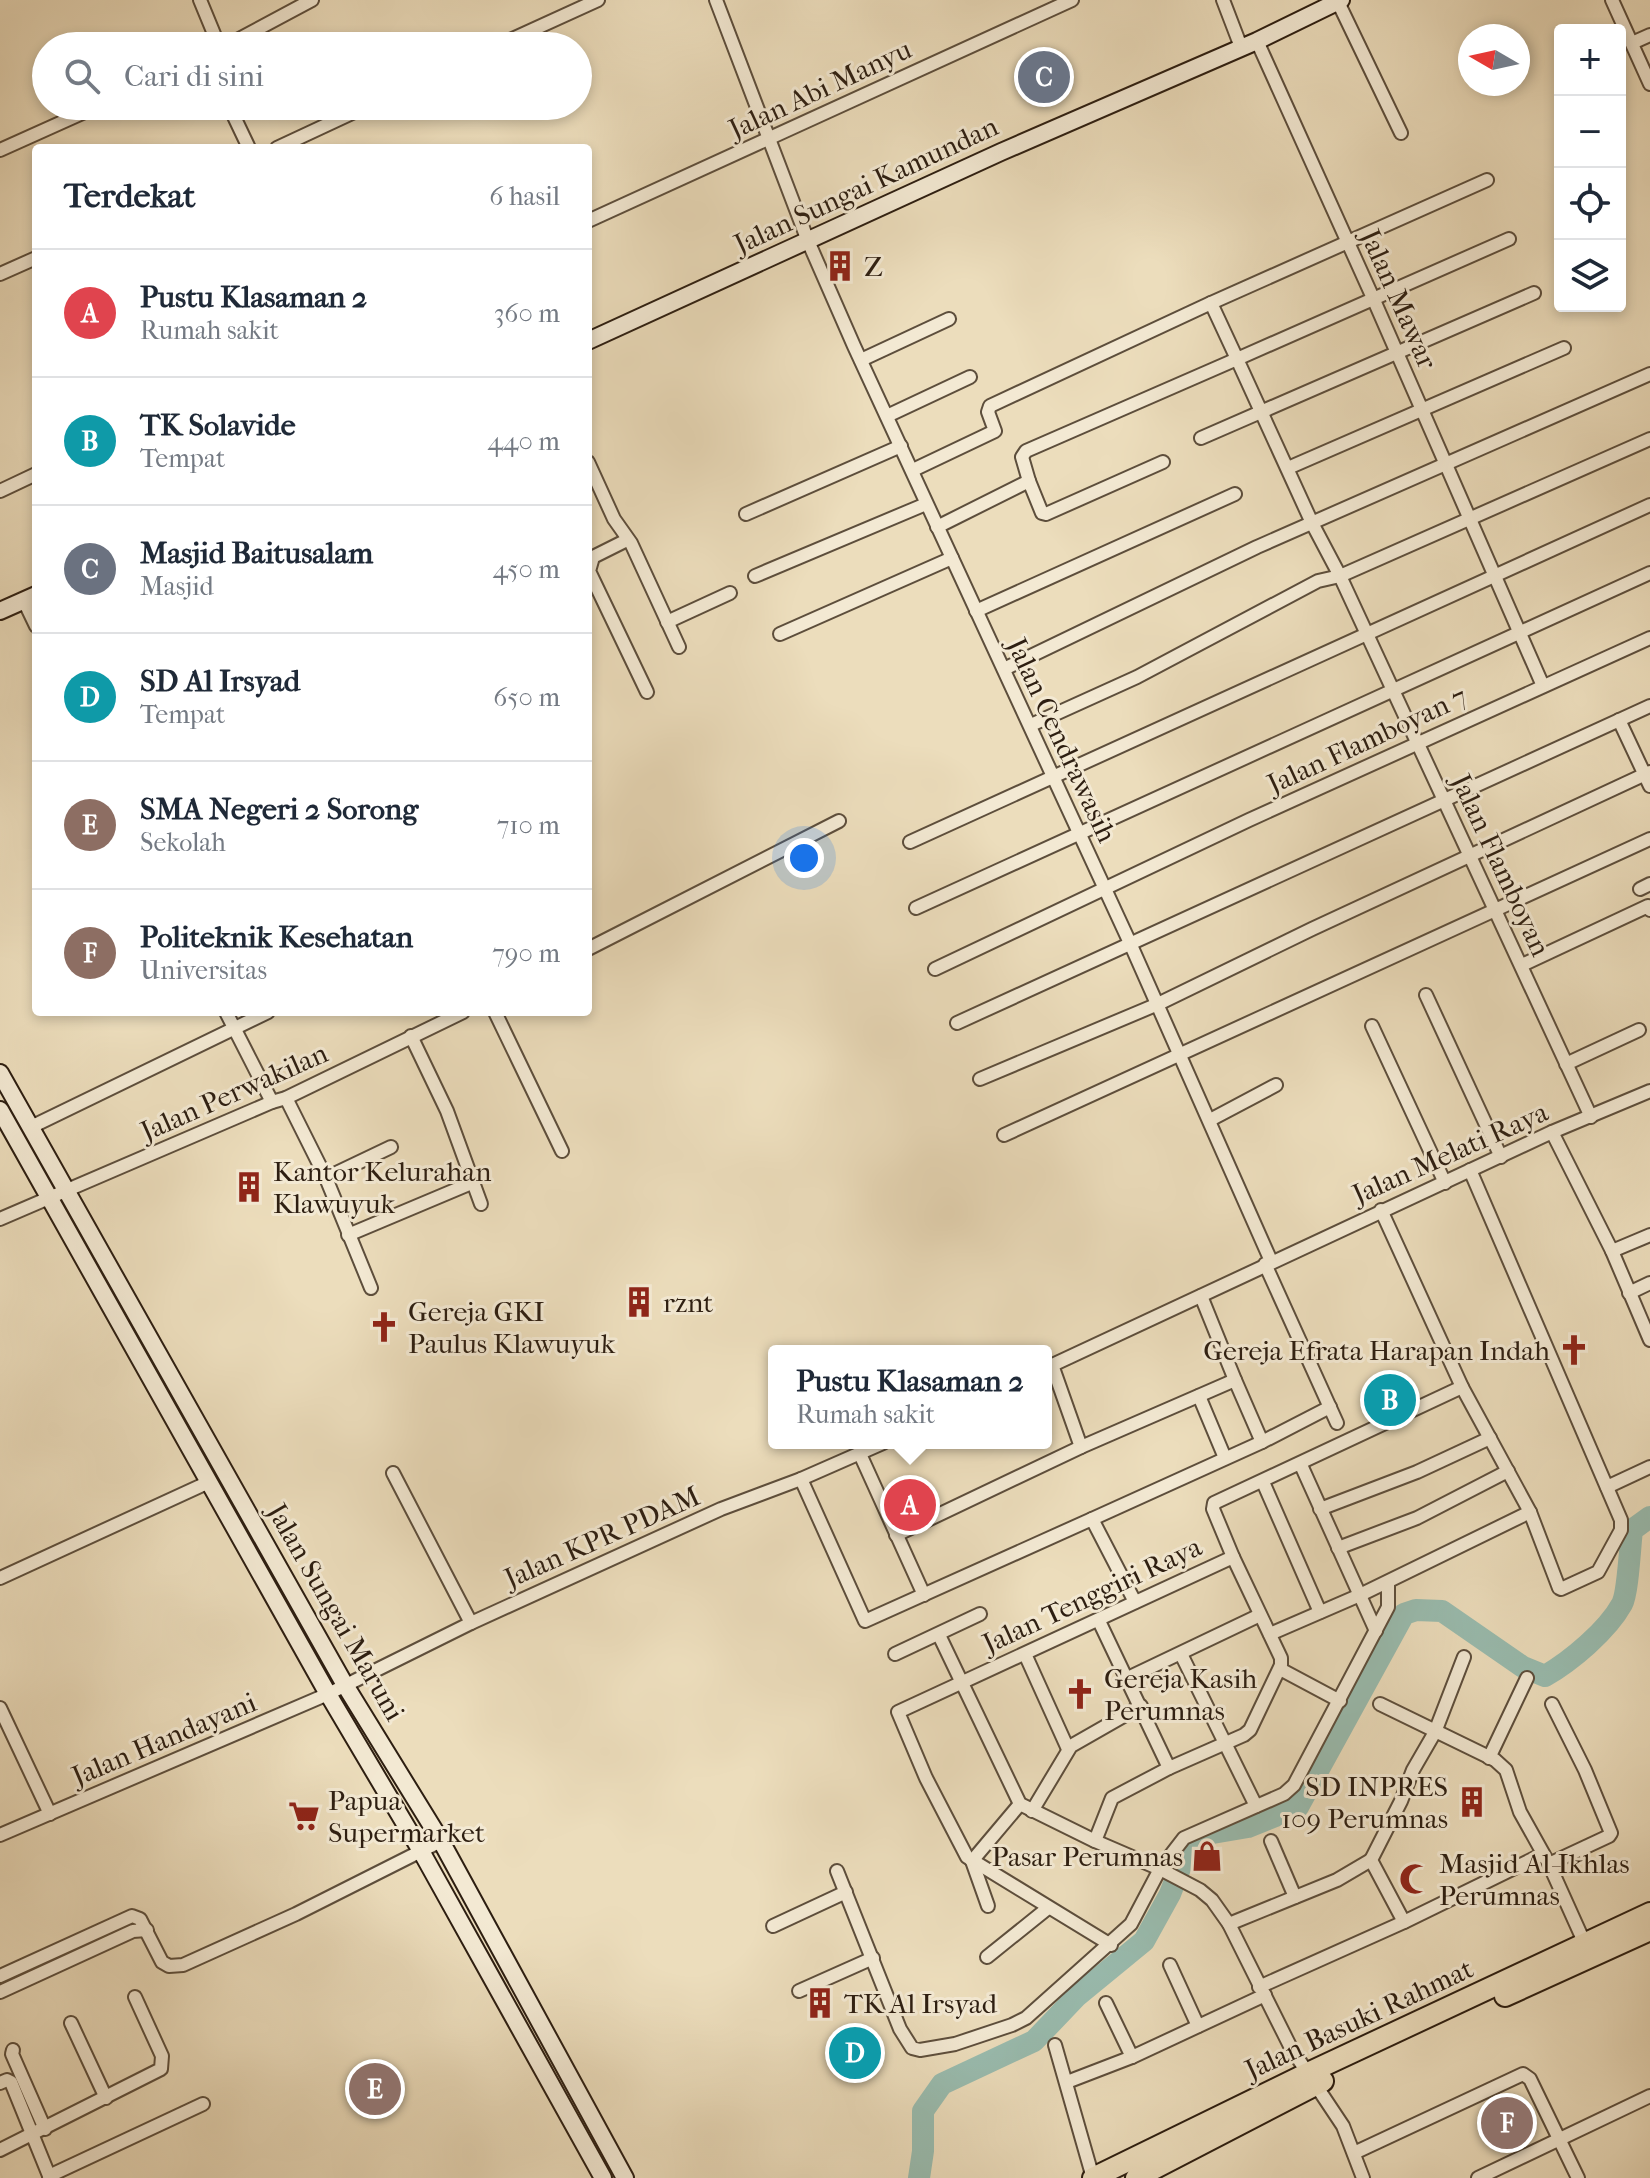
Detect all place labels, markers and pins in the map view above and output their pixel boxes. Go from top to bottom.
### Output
pin: C [1018,47,1070,107]
building icon: Z [823,249,857,283]
place label: Z [864,250,883,283]
place label: Kantor Kelurahan Klawuyuk [273,1155,491,1220]
building icon: Kantor Kelurahan Klawuyuk [232,1170,266,1204]
building icon: rznt [622,1285,656,1319]
place label: rznt [663,1286,713,1319]
place label: Gereja GKI Paulus Klawuyuk [408,1295,616,1360]
church icon: Gereja GKI Paulus Klawuyuk [367,1310,401,1344]
church icon: Gereja Efrata Harapan Indah [1557,1333,1591,1367]
place label: Gereja Efrata Harapan Indah [1203,1334,1550,1367]
pin: B [1364,1370,1416,1430]
pin: A [884,1475,936,1535]
place label: Gereja Kasih Perumnas [1104,1662,1258,1727]
church icon: Gereja Kasih Perumnas [1063,1677,1097,1711]
place label: SD INPRES 109 Perumnas [1281,1770,1448,1835]
place label: Papua Supermarket [328,1784,485,1849]
building icon: SD INPRES 109 Perumnas [1455,1785,1489,1819]
supermarket icon: Papua Supermarket [287,1799,321,1833]
shop icon: Pasar Perumnas [1190,1839,1224,1873]
place label: Pasar Perumnas [991,1840,1183,1873]
place label: Masjid Al-Ikhlas Perumnas [1439,1847,1630,1912]
mosque icon: Masjid Al-Ikhlas Perumnas [1398,1862,1432,1896]
building icon: TK Al Irsyad [803,1986,837,2020]
place label: TK Al Irsyad [844,1987,998,2020]
pin: D [829,2023,881,2083]
pin: E [349,2059,401,2119]
pin: F [1481,2093,1533,2153]

